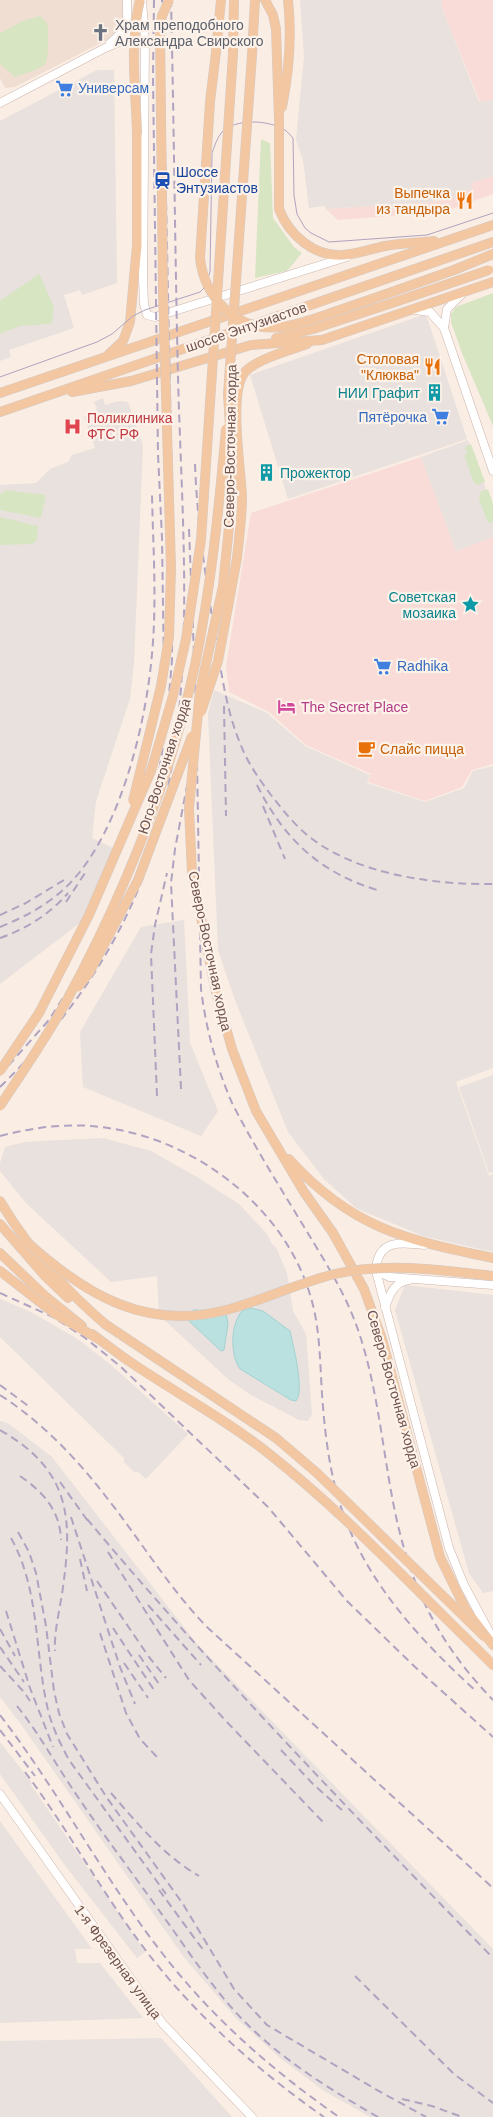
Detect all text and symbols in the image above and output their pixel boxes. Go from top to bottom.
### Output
place label: Храм преподобного Александра Свирского [115,17,264,49]
church icon: Храм преподобного Александра Свирского [91,23,111,43]
supermarket icon: Универсам [54,78,74,98]
place label: Универсам [78,80,149,96]
place label: Шоссе Энтузиастов [176,164,258,196]
station icon: Шоссе Энтузиастов [152,170,172,190]
place label: Выпечка из тандыра [376,185,450,217]
restaurant icon: Выпечка из тандыра [454,191,474,211]
street label: шоссе Энтузиастов [184,299,308,355]
place label: Столовая "Клюква" [356,351,419,383]
restaurant icon: Столовая "Клюква" [423,357,443,377]
street label: Северо-Восточная хорда [221,364,239,528]
building icon: НИИ Графит [424,383,444,403]
place label: НИИ Графит [338,385,421,401]
supermarket icon: Пятёрочка [431,407,451,427]
place label: Пятёрочка [358,409,427,425]
place label: Поликлиника ФТС РФ [87,410,173,442]
hospital icon: Поликлиника ФТС РФ [63,416,83,436]
building icon: Прожектор [256,463,276,483]
place label: Прожектор [280,465,351,481]
place label: Советская мозаика [388,589,456,621]
place icon: Советская мозаика [460,595,480,615]
supermarket icon: Radhika [373,656,393,676]
place label: Radhika [397,658,449,674]
street label: Юго-Восточная хорда [135,696,194,836]
hotel icon: The Secret Place [277,697,297,717]
place label: The Secret Place [301,699,409,715]
cafe icon: Слайс пицца [356,739,376,759]
place label: Слайс пицца [380,741,464,757]
street label: Северо-Восточная хорда [185,869,235,1033]
street label: Северо-Восточная хорда [364,1308,424,1470]
street label: 1-я Фрезерная улица [71,1902,165,2022]

